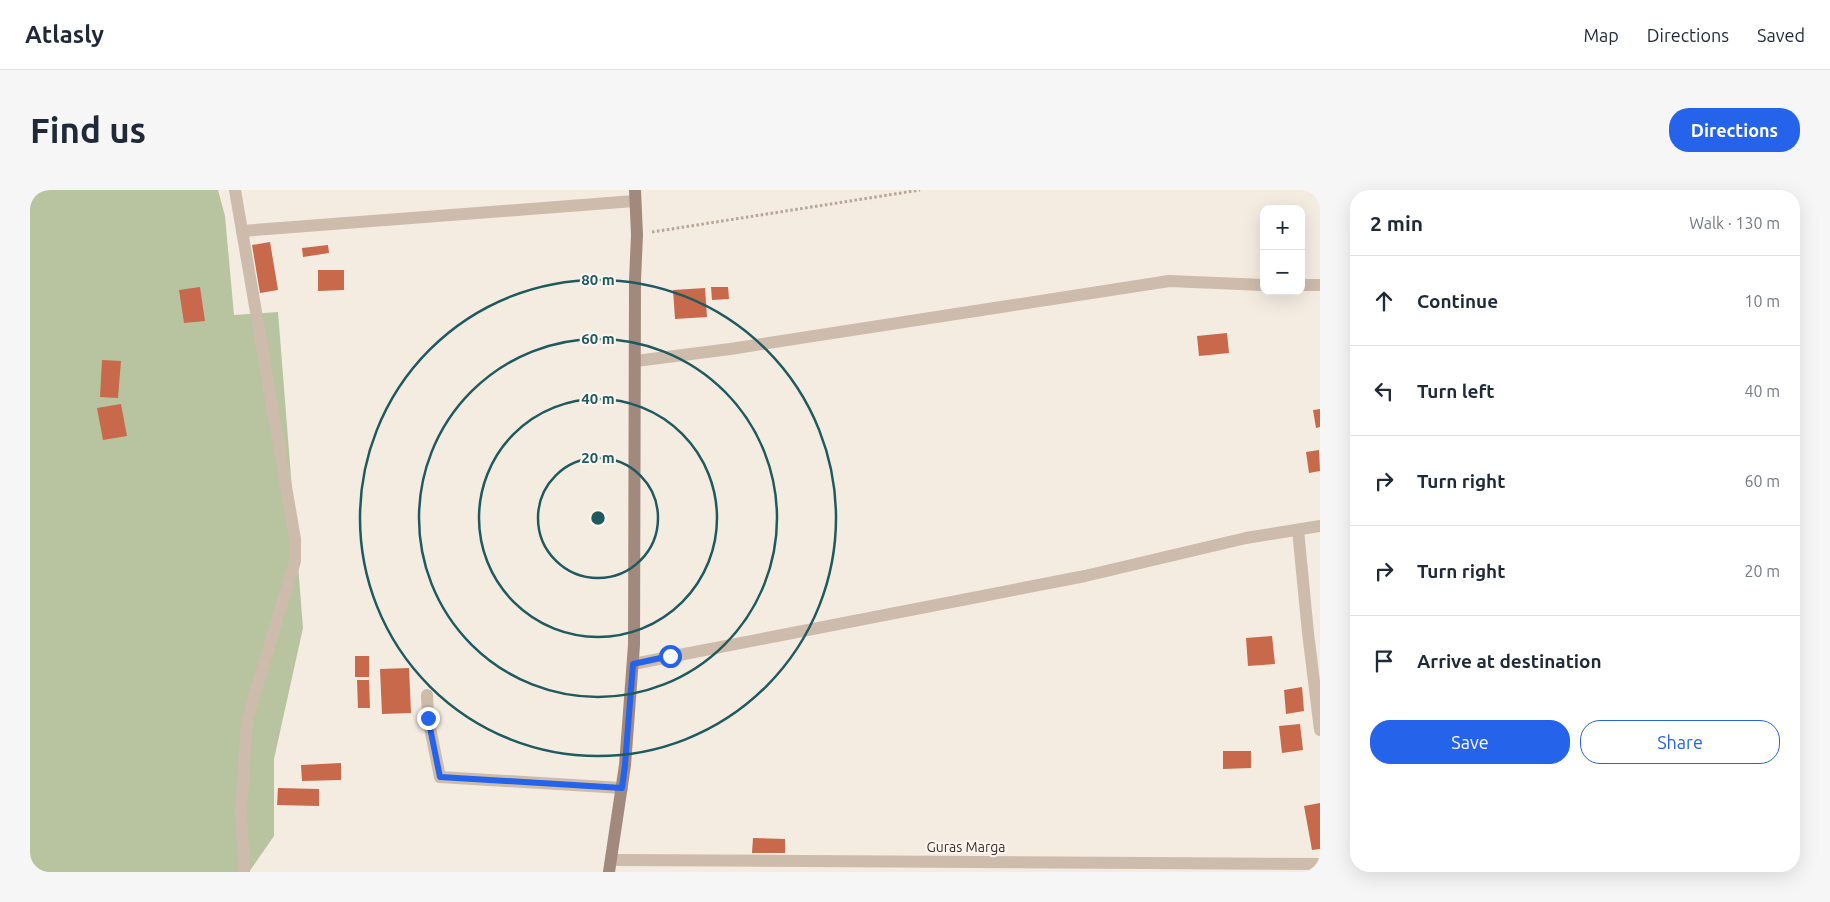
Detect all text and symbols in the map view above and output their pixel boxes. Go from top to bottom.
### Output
text: Atlasly [25,21,104,48]
text: Map [1583,25,1619,45]
text: Directions [1647,25,1729,45]
text: Saved [1757,25,1805,45]
button: Directions [1669,108,1800,152]
text: Find us [30,110,146,150]
map controls [1260,205,1305,295]
button: + [1260,205,1305,250]
text: 2 min [1370,211,1423,235]
text: Walk · 130 m [1689,214,1780,232]
button: − [1260,250,1305,295]
text: 80 m [581,271,615,288]
icon: ahead [1370,287,1398,315]
text: Continue [1417,290,1498,312]
text: 10 m [1744,292,1780,310]
text: 60 m [581,330,615,347]
icon: left [1370,377,1398,405]
text: Turn left [1417,380,1495,402]
text: 40 m [1744,382,1780,400]
text: 40 m [581,390,615,407]
text: 20 m [581,449,615,466]
icon: right [1370,467,1398,495]
text: Turn right [1417,470,1505,492]
text: 60 m [1744,472,1780,490]
centre of rings [589,509,607,527]
icon: right [1370,557,1398,585]
text: Turn right [1417,560,1505,582]
text: 20 m [1744,562,1780,580]
route start [659,645,682,668]
icon: arrive [1370,647,1398,675]
text: Arrive at destination [1417,650,1602,672]
route end [417,707,440,730]
button: Save [1370,720,1570,764]
button: Share [1580,720,1780,764]
street label: Guras Marga [927,839,1005,855]

